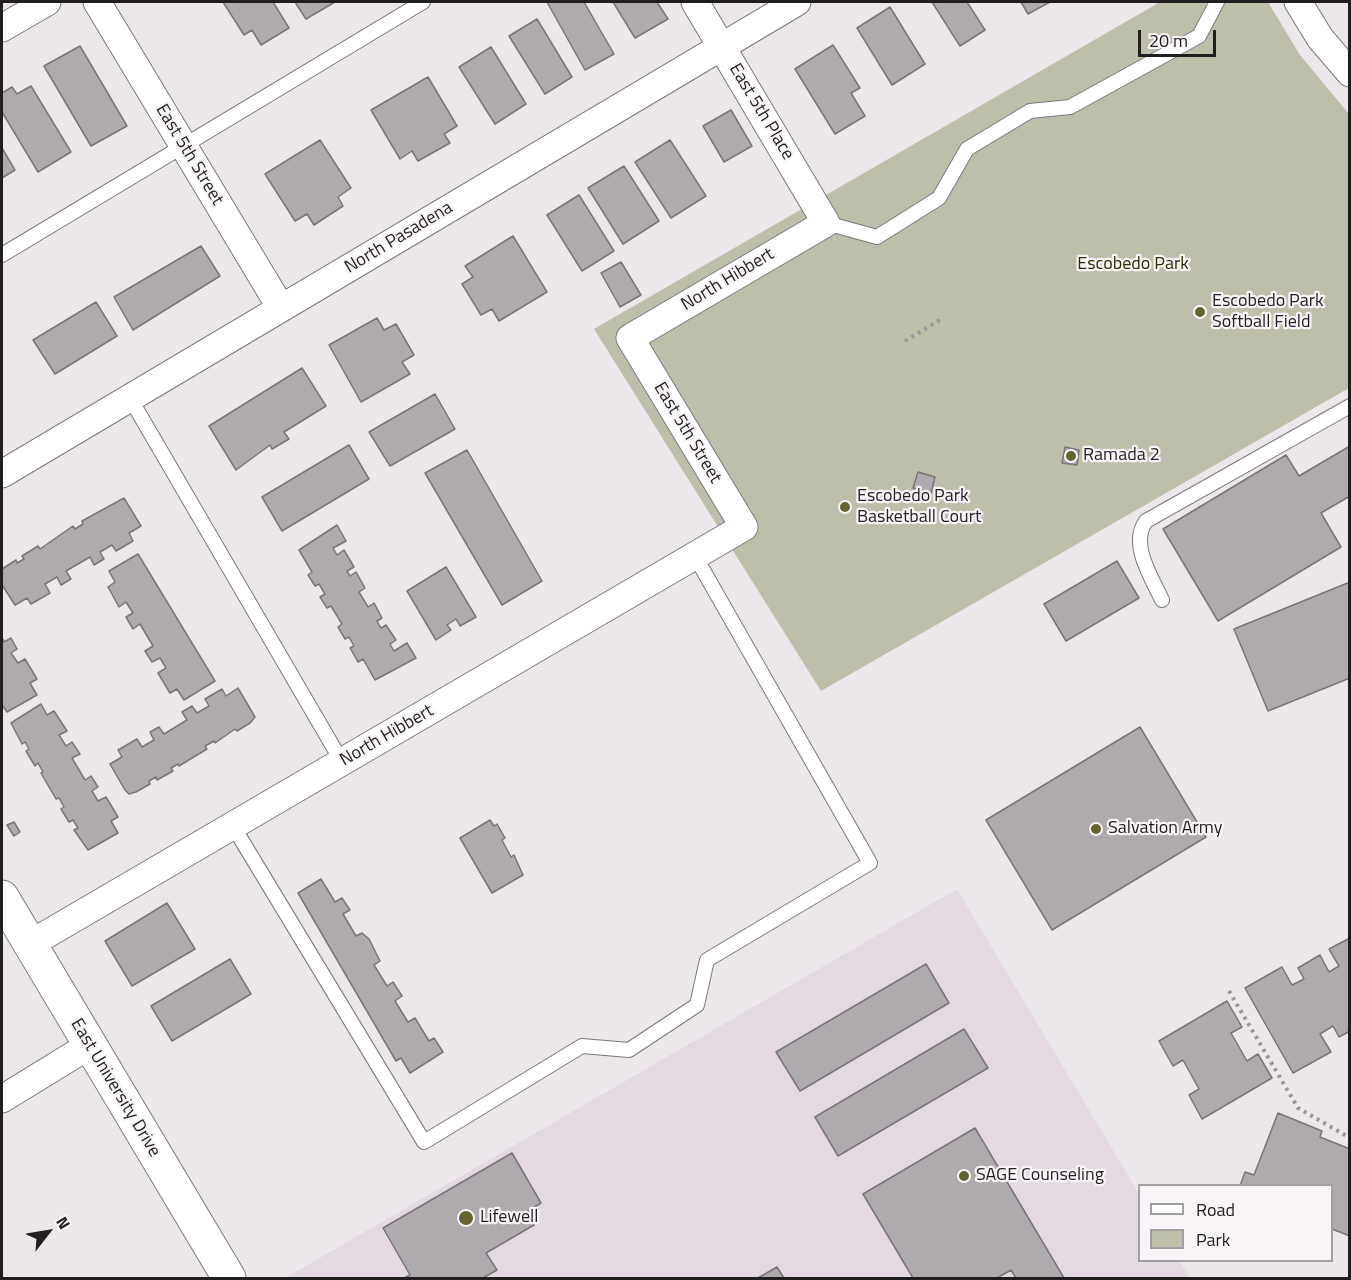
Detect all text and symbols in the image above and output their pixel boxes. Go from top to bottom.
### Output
scale bar [1141,18,1219,56]
text: 20 m [1149,27,1188,54]
street label: East 5th Place [724,60,798,164]
street label: East 5th Street [150,101,228,209]
street label: North Pasadena [341,197,457,279]
street label: North Hibbert [678,244,778,316]
park label: Escobedo Park [1077,254,1189,276]
place label: Escobedo Park Softball Field [1212,291,1324,334]
marker: Escobedo Park Softball Field [1193,305,1207,319]
street label: East 5th Street [648,379,726,487]
place label: Ramada 2 [1083,445,1160,467]
marker: Ramada 2 [1064,449,1078,463]
place label: Escobedo Park Basketball Court [857,486,981,528]
marker: Escobedo Park Basketball Court [838,500,852,514]
street label: North Hibbert [336,701,438,771]
place label: Salvation Army [1108,818,1222,840]
marker: Salvation Army [1089,822,1103,836]
street label: East University Drive [65,1015,165,1161]
place label: SAGE Counseling [976,1165,1104,1187]
marker: SAGE Counseling [957,1169,971,1183]
legend [1138,1184,1333,1262]
text: Road [1196,1196,1235,1223]
north arrow [18,1202,78,1262]
place label: Lifewell [480,1207,538,1229]
marker: Lifewell [457,1209,475,1227]
text: N [50,1212,77,1234]
text: Park [1196,1226,1230,1253]

